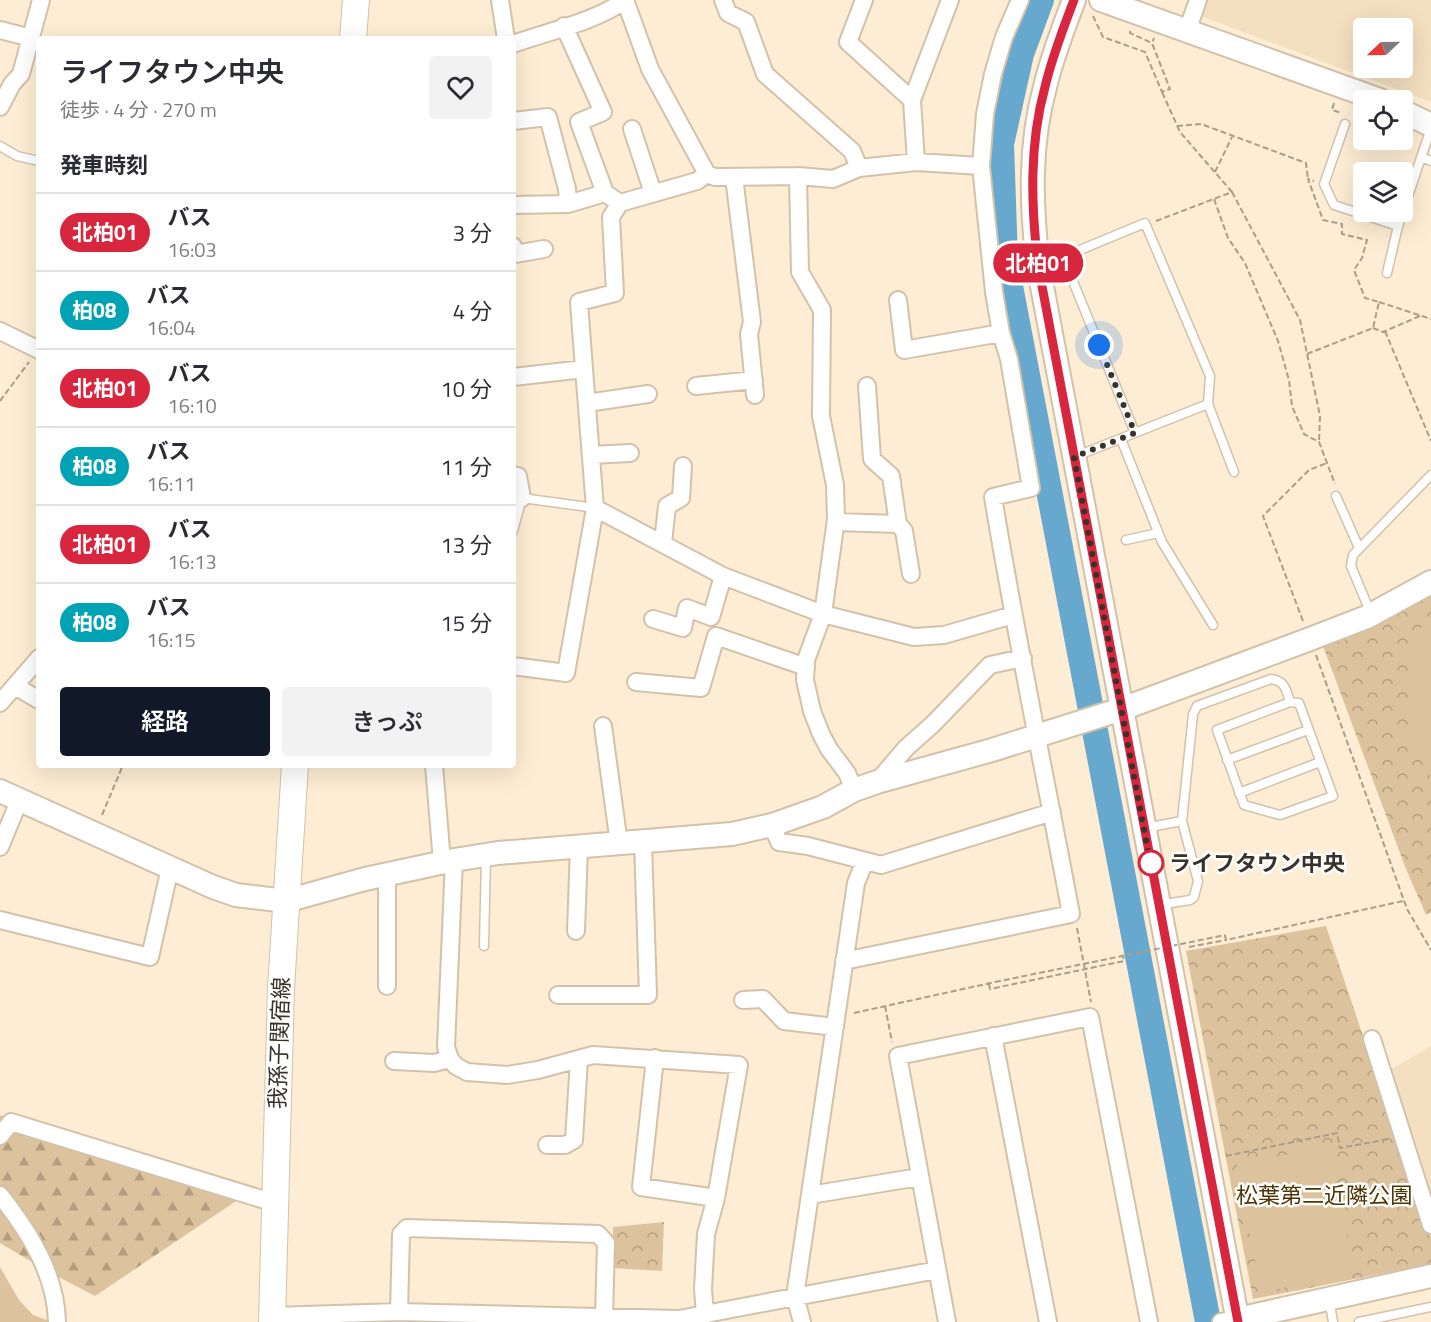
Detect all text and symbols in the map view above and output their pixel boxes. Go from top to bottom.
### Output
north arrow [1353,18,1413,78]
map controls [1353,18,1413,222]
text: ライフタウン中央 [60,50,284,93]
button: heart [429,56,492,119]
button: locate [1353,90,1413,150]
text: 徒歩 · 4 分 · 270 m [60,94,217,125]
text: 発車時刻 [60,148,148,182]
button: layers [1353,162,1413,222]
text: バス [168,200,212,234]
text: 北柏01 [72,216,138,248]
text: 3 分 [453,216,492,250]
text: 16:03 [168,234,217,265]
line badge: 北柏01 [996,244,1080,282]
text: 北柏01 [1005,247,1071,279]
text: バス [147,278,191,312]
text: 柏08 [72,294,117,326]
text: 4 分 [453,294,492,328]
text: 16:04 [147,312,196,343]
your location [1084,330,1114,360]
text: バス [168,356,212,390]
text: 北柏01 [72,372,138,404]
text: 10 分 [441,372,492,406]
text: 16:10 [168,390,217,421]
text: バス [147,434,191,468]
text: 柏08 [72,450,117,482]
text: 11 分 [441,450,492,484]
text: 16:11 [147,468,196,499]
text: バス [168,512,212,546]
text: 北柏01 [72,528,138,560]
text: 13 分 [441,528,492,562]
text: 16:13 [168,546,217,577]
text: バス [147,590,191,624]
text: 柏08 [72,606,117,638]
text: 15 分 [441,606,492,640]
text: 16:15 [147,624,196,655]
button: 経路 [60,687,270,756]
button: きっぷ [282,687,492,756]
place label: ライフタウン中央 [1169,846,1345,880]
marker: ライフタウン中央 [1138,850,1164,876]
street label: 我孫子関宿線 [260,976,298,1110]
park label: 松葉第二近隣公園 [1236,1178,1412,1212]

